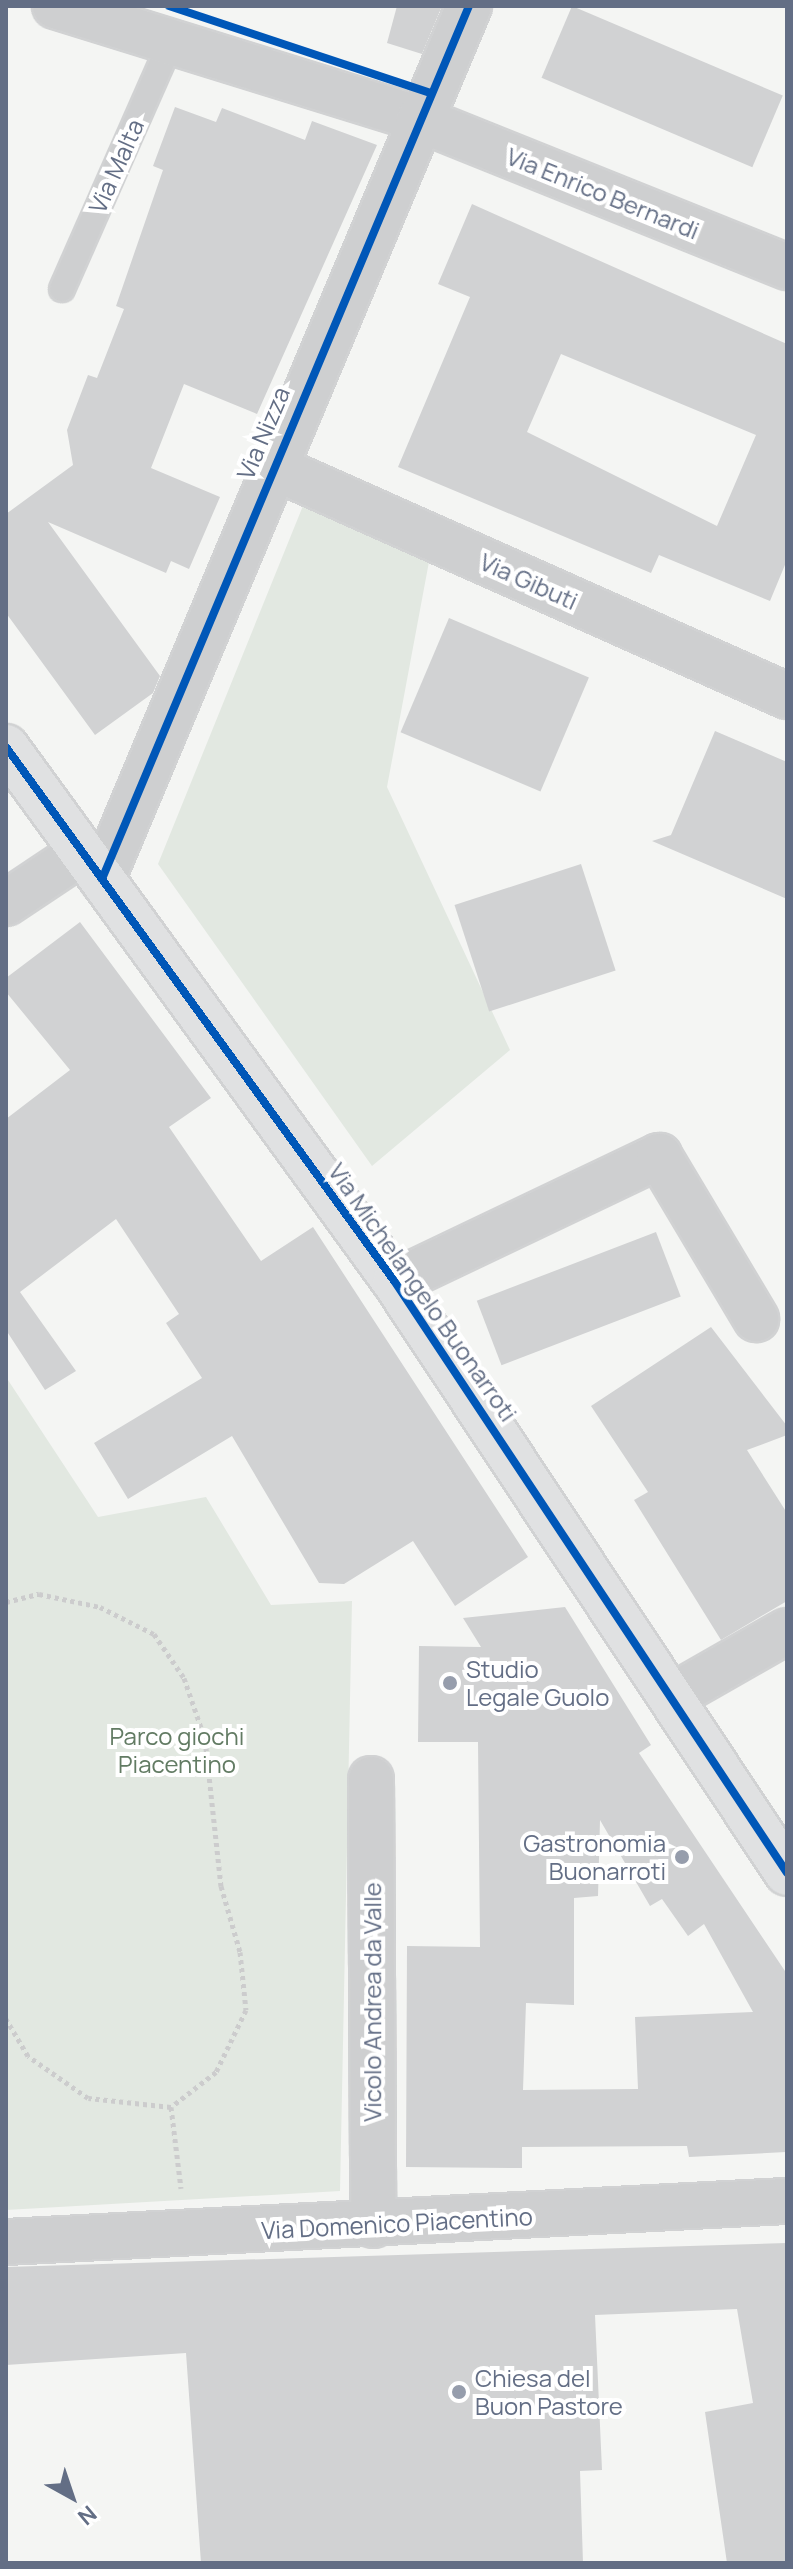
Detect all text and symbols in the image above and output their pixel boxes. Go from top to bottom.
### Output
street label: Via Malta [83,115,149,217]
street label: Via Enrico Bernardi [503,141,703,245]
street label: Via Nizza [231,382,295,484]
street label: Via Gibuti [476,547,582,615]
street label: Via Michelangelo Buonarroti [323,1157,523,1427]
place label: Studio Legale Guolo [466,1655,609,1711]
marker: Studio Legale Guolo [441,1674,459,1692]
park label: Parco giochi Piacentino [110,1722,244,1778]
place label: Gastronomia Buonarroti [523,1829,666,1885]
marker: Gastronomia Buonarroti [673,1848,691,1866]
street label: Vicolo Andrea da Valle [358,1882,386,2122]
street label: Via Domenico Piacentino [261,2202,533,2244]
place label: Chiesa del Buon Pastore [475,2364,623,2420]
marker: Chiesa del Buon Pastore [450,2383,468,2401]
north arrow [32,2457,112,2537]
text: N [72,2499,103,2532]

